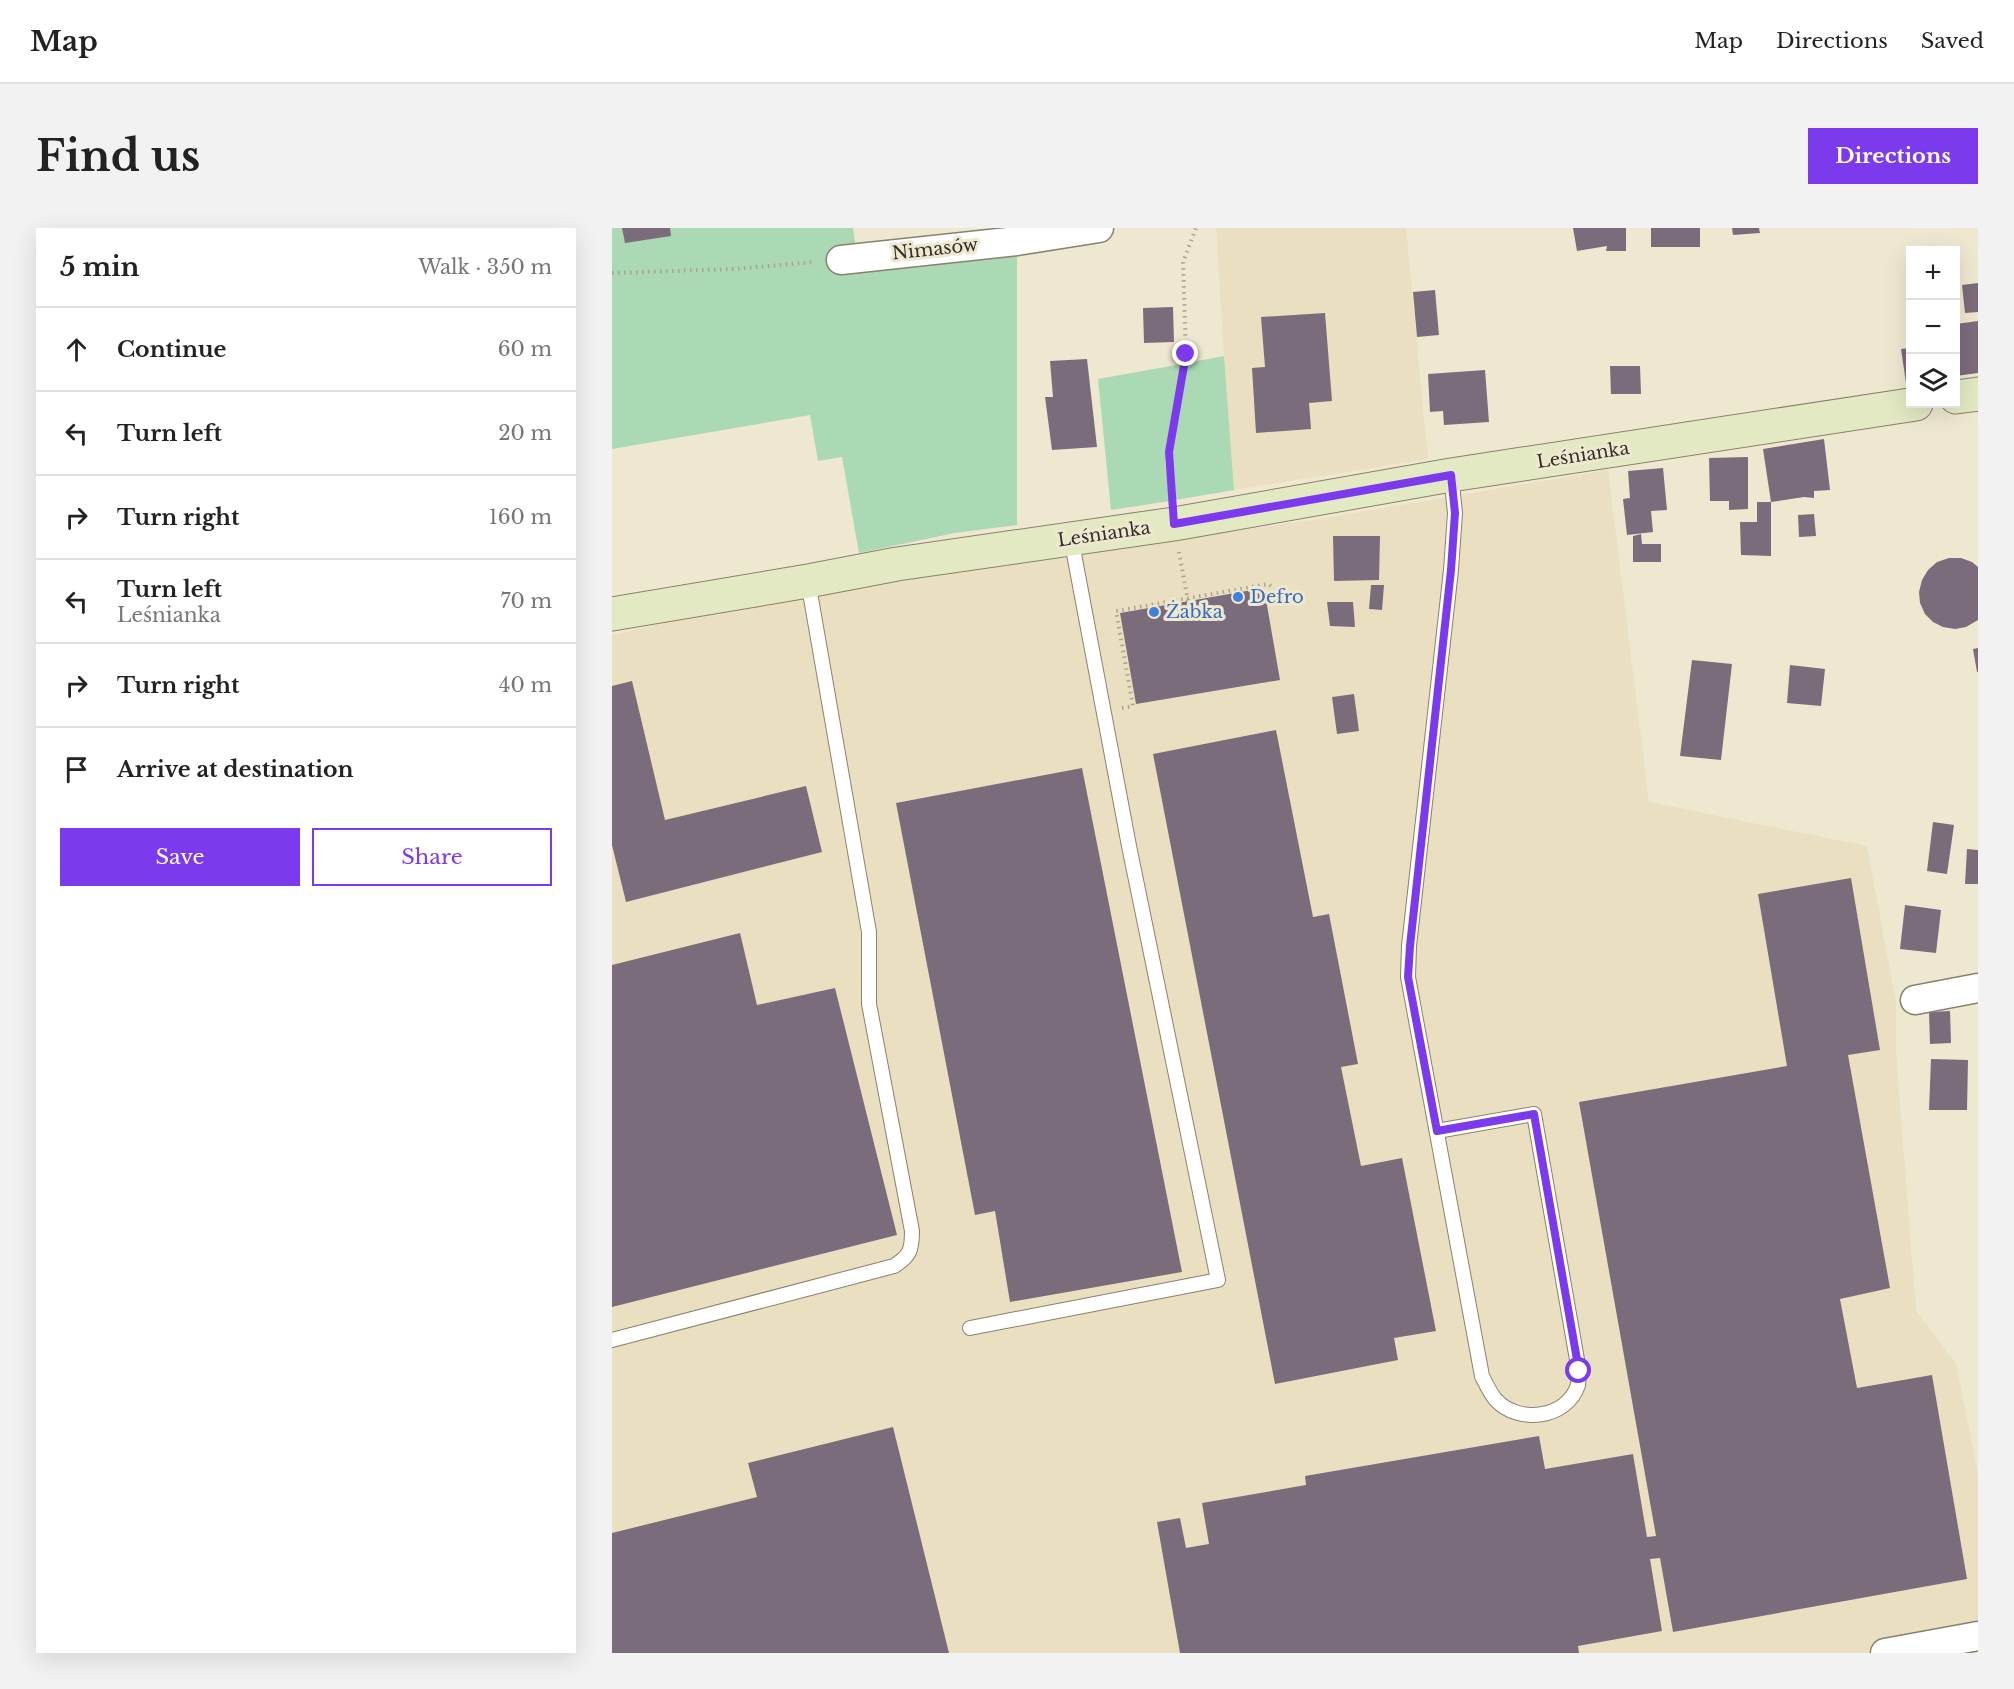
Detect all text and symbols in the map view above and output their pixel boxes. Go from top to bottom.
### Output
text: Map [30,24,98,59]
text: Map [1694,28,1743,54]
text: Directions [1776,28,1888,54]
text: Saved [1921,28,1984,54]
button: Directions [1808,128,1978,184]
text: Find us [36,130,200,182]
street label: Nimasów [891,233,980,264]
map controls [1906,246,1960,408]
button: + [1906,246,1960,300]
text: 5 min [60,251,139,283]
text: Walk · 350 m [418,255,552,279]
button: − [1906,300,1960,354]
icon: ahead [60,333,93,366]
text: Continue [117,336,226,363]
text: 60 m [498,337,552,361]
route end [1172,340,1198,366]
button: layers [1906,354,1960,408]
icon: left [60,417,93,450]
text: Turn left [117,420,222,447]
text: 20 m [498,421,552,445]
street label: Leśnianka [1535,437,1631,473]
icon: right [60,501,93,534]
text: Turn right [117,504,239,531]
text: 160 m [489,505,552,529]
street label: Leśnianka [1056,517,1152,551]
text: Turn left [117,576,222,603]
icon: left [60,585,93,618]
place label: Defro [1250,586,1304,608]
text: 70 m [500,589,552,613]
marker: Defro [1231,590,1245,604]
place label: Żabka [1166,600,1223,623]
text: Leśnianka [117,603,221,627]
marker: Żabka [1147,605,1161,619]
icon: right [60,669,93,702]
text: Turn right [117,672,239,699]
text: 40 m [499,673,552,697]
icon: arrive [60,753,93,786]
text: Arrive at destination [117,756,354,783]
button: Save [60,828,300,886]
button: Share [312,828,552,886]
route start [1565,1357,1591,1383]

